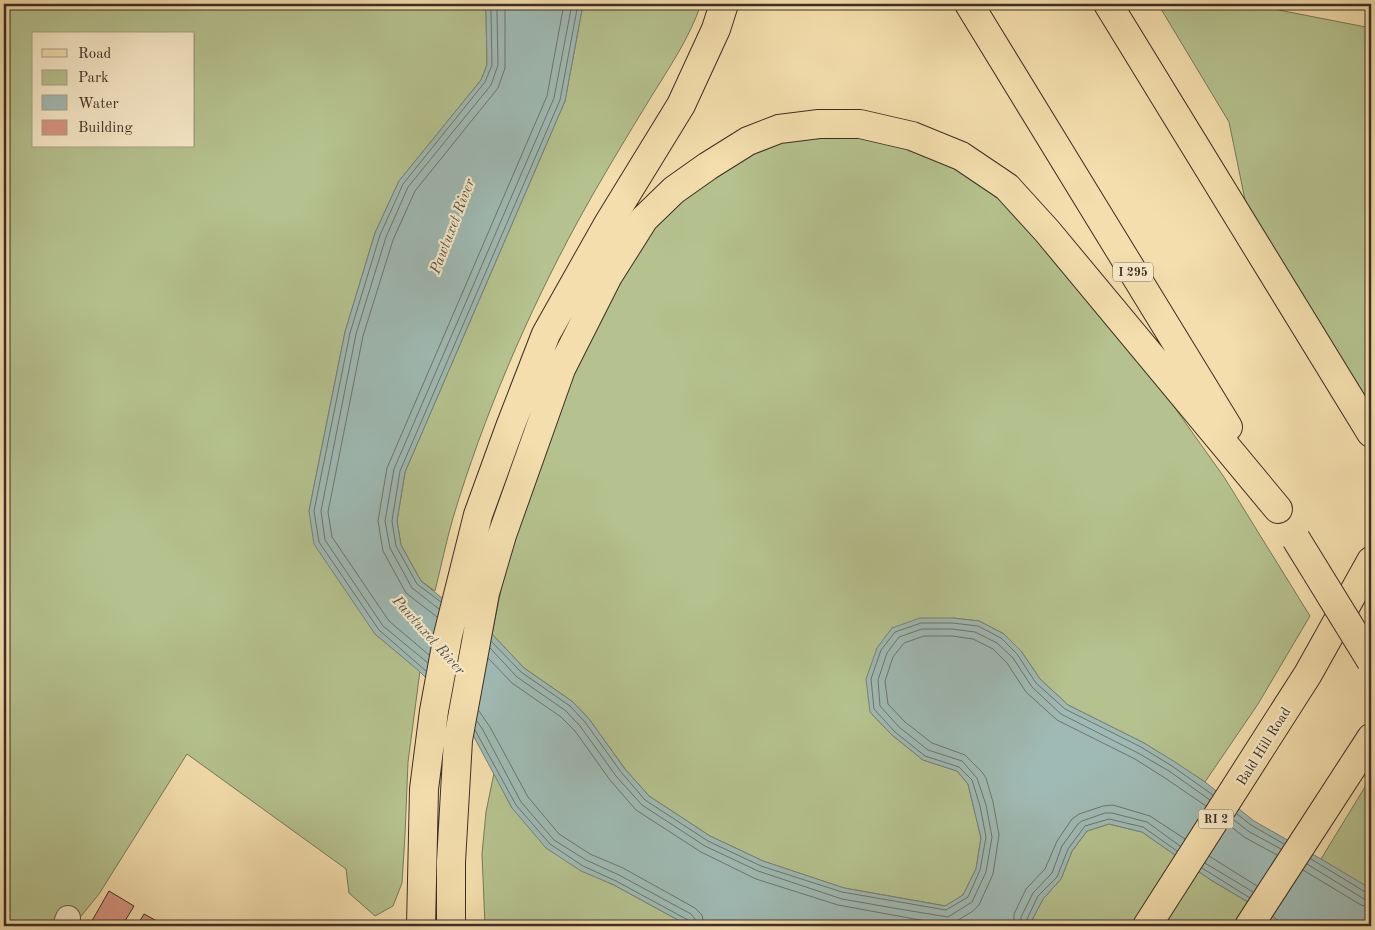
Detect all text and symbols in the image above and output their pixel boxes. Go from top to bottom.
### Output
legend [32,32,195,148]
text: Road [78,47,112,62]
text: Park [78,71,109,86]
text: Water [78,97,119,112]
text: Building [78,121,133,136]
water label: Pawtuxet River [428,176,479,277]
road number: I 295 [1113,262,1153,282]
water label: Pawtuxet River [388,593,467,679]
street label: Bald Hill Road [1234,705,1293,788]
road number: RI 2 [1198,810,1234,829]

